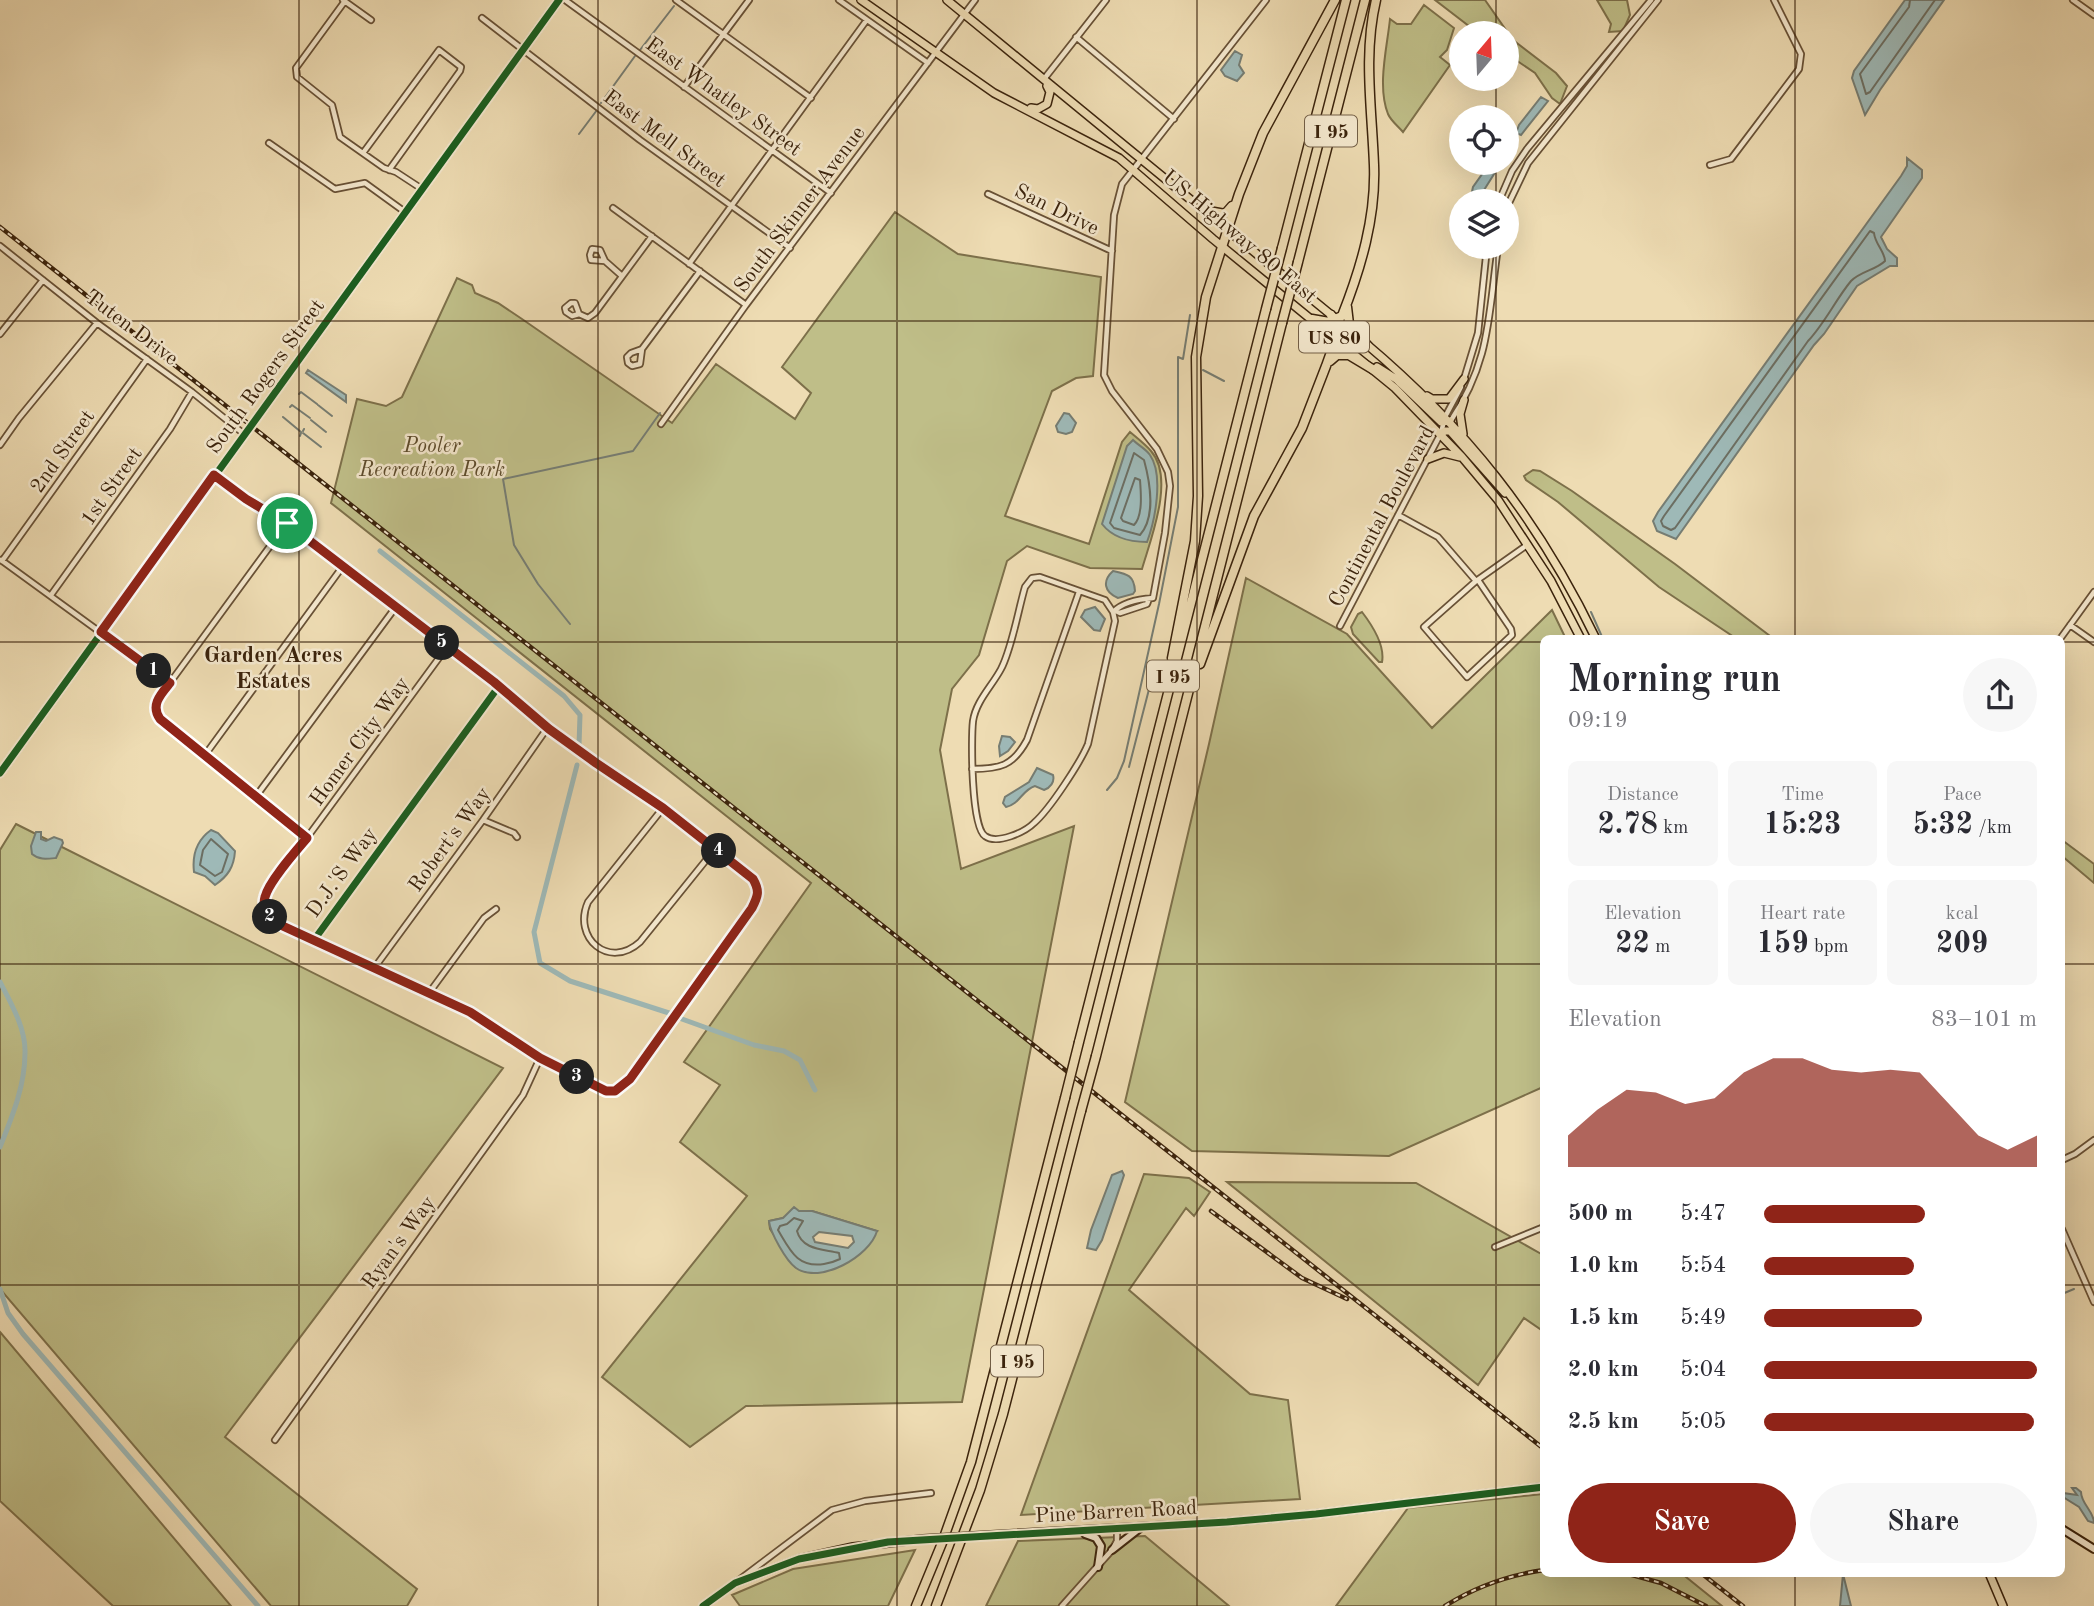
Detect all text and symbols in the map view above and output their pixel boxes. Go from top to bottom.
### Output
north arrow [1449,21,1519,91]
map controls [1449,21,1519,259]
street label: East Whatley Street [641,34,805,161]
street label: East Mell Street [599,86,729,192]
button: locate [1449,105,1519,175]
road number: I 95 [1305,116,1357,146]
street label: South Skinner Avenue [731,123,870,297]
street label: US Highway 80 East [1158,167,1320,308]
street label: San Drive [1011,181,1102,240]
button: layers [1449,189,1519,259]
street label: Tuten Drive [80,286,182,370]
street label: South Rogers Street [203,296,329,458]
road number: US 80 [1299,322,1369,352]
street label: 2nd Street [27,407,99,497]
street label: Continental Boulevard [1326,422,1439,611]
park label: Pooler Recreation Park [358,436,505,481]
street label: 1st Street [78,444,147,530]
pin [257,493,317,553]
icon: arrive [268,504,306,542]
pin: 5 [424,626,460,660]
text: 5 [436,633,447,652]
district label: Garden Acres Estates [204,644,342,693]
pin: 1 [136,654,172,688]
button: share [1963,658,2037,732]
road number: I 95 [1147,660,1199,692]
text: 1 [148,661,159,680]
text: Morning run [1568,662,1781,700]
street label: Homer City Way [307,673,414,810]
text: 09:19 [1568,709,1628,732]
street label: Robert's Way [405,784,495,896]
text: Distance [1607,786,1679,805]
text: Time [1781,786,1824,805]
text: Pace [1943,786,1981,805]
text: 2.78 [1597,810,1658,840]
text: 15:23 [1763,810,1841,840]
text: 5:32 [1912,810,1973,840]
text: km [1658,819,1688,838]
text: /km [1973,819,2012,838]
street label: D.J.'S Way [303,824,382,922]
pin: 4 [702,834,736,868]
text: 4 [713,841,724,860]
pin: 2 [252,900,288,934]
text: Elevation [1604,905,1681,924]
text: Heart rate [1760,905,1845,924]
text: kcal [1946,905,1979,924]
text: 2 [264,907,275,926]
text: 22 [1615,929,1650,959]
text: 159 [1756,929,1809,959]
text: 209 [1936,929,1988,959]
text: m [1650,938,1670,957]
text: bpm [1809,938,1849,957]
text: Elevation [1568,1008,1662,1031]
text: 83–101 m [1931,1008,2037,1031]
pin: 3 [560,1060,594,1094]
text: 3 [571,1067,582,1086]
street label: Ryan's Way [359,1193,440,1293]
text: 500 m [1568,1202,1633,1225]
text: 5:47 [1680,1202,1726,1225]
text: 1.0 km [1568,1254,1639,1277]
text: 5:54 [1680,1254,1726,1277]
text: 1.5 km [1568,1306,1639,1329]
text: 5:49 [1680,1306,1726,1329]
road number: I 95 [991,1345,1043,1376]
text: 2.0 km [1568,1358,1639,1381]
text: 5:04 [1680,1358,1726,1381]
text: 2.5 km [1568,1410,1639,1433]
text: 5:05 [1680,1410,1726,1433]
button: Save [1568,1483,1796,1563]
button: Share [1810,1483,2037,1563]
street label: Pine Barren Road [1034,1498,1198,1527]

